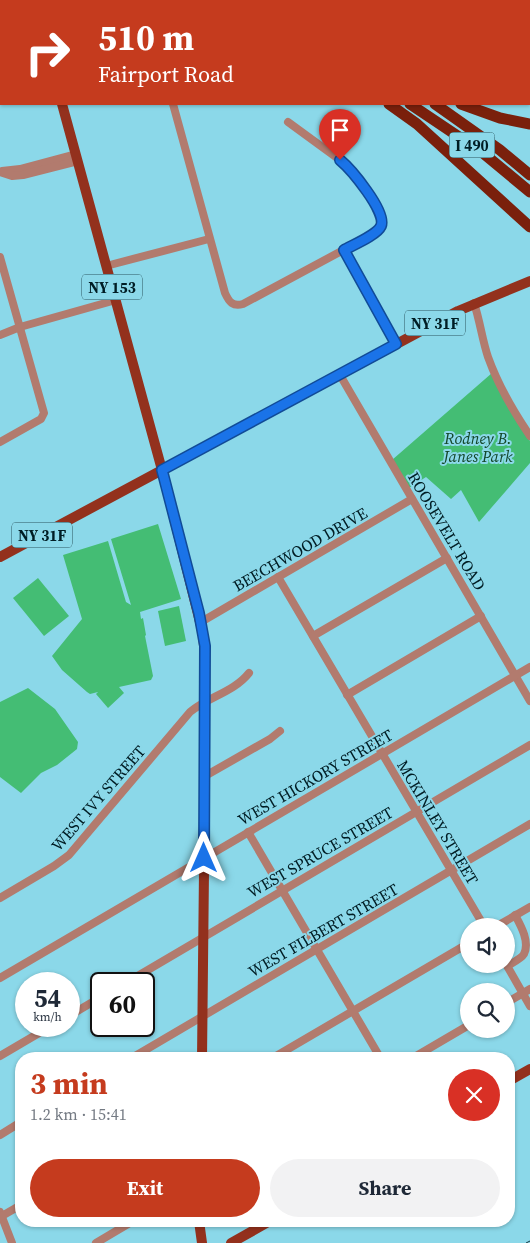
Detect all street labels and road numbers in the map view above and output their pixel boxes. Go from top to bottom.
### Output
road number: I 490 [450,132,494,158]
road number: NY 153 [82,274,142,300]
road number: NY 31F [405,310,465,336]
street label: ROOSEVELT ROAD [403,468,491,594]
street label: BEECHWOOD DRIVE [229,501,371,596]
road number: NY 31F [12,522,72,548]
street label: WEST HICKORY STREET [233,723,397,830]
street label: WEST IVY STREET [46,740,150,856]
street label: MCKINLEY STREET [392,756,484,889]
street label: WEST SPRUCE STREET [243,801,397,903]
street label: WEST FILBERT STREET [244,878,402,982]

